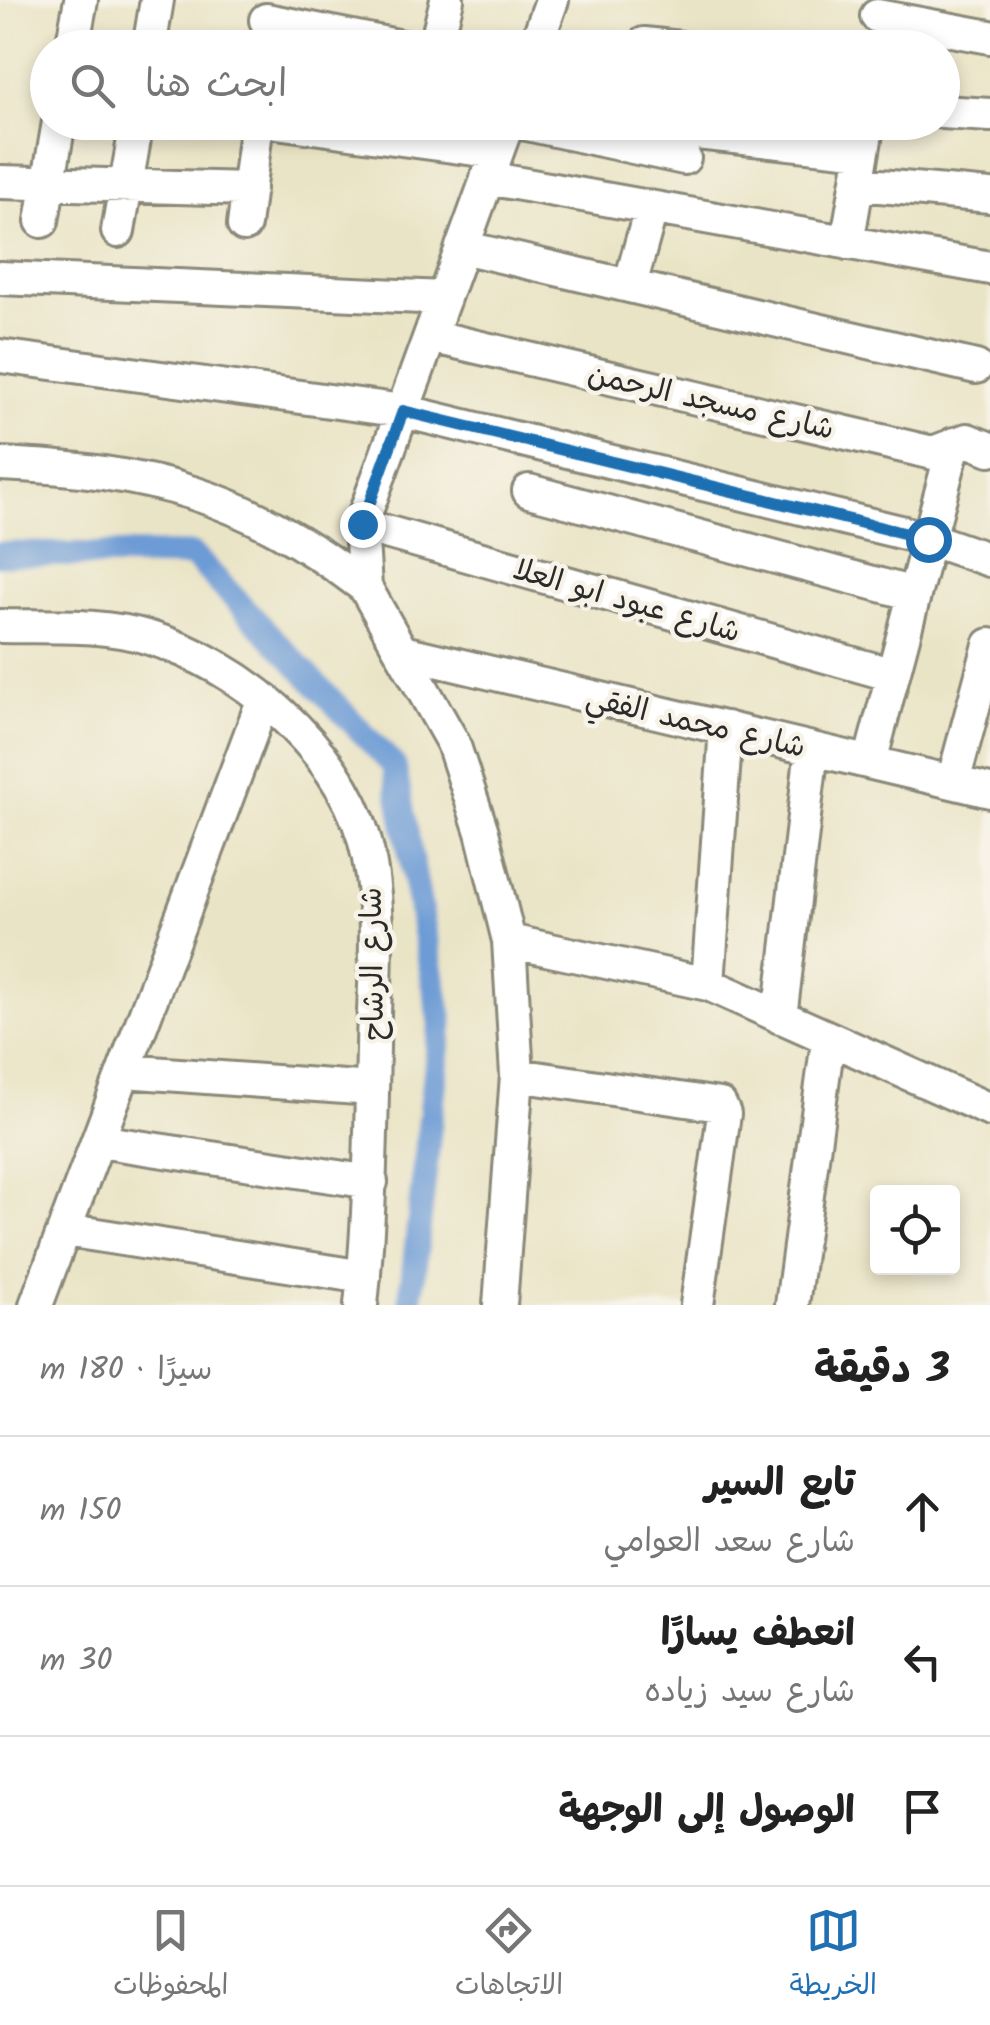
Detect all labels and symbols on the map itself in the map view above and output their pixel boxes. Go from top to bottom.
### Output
street label: شارع مسجد الرحمن [583,351,839,455]
route end [340,502,386,548]
route start [906,517,952,563]
street label: شارع عبود ابو العلا [507,547,746,657]
street label: شارع محمد الفقي [581,675,810,773]
street label: شارع الرشاح [349,887,399,1041]

